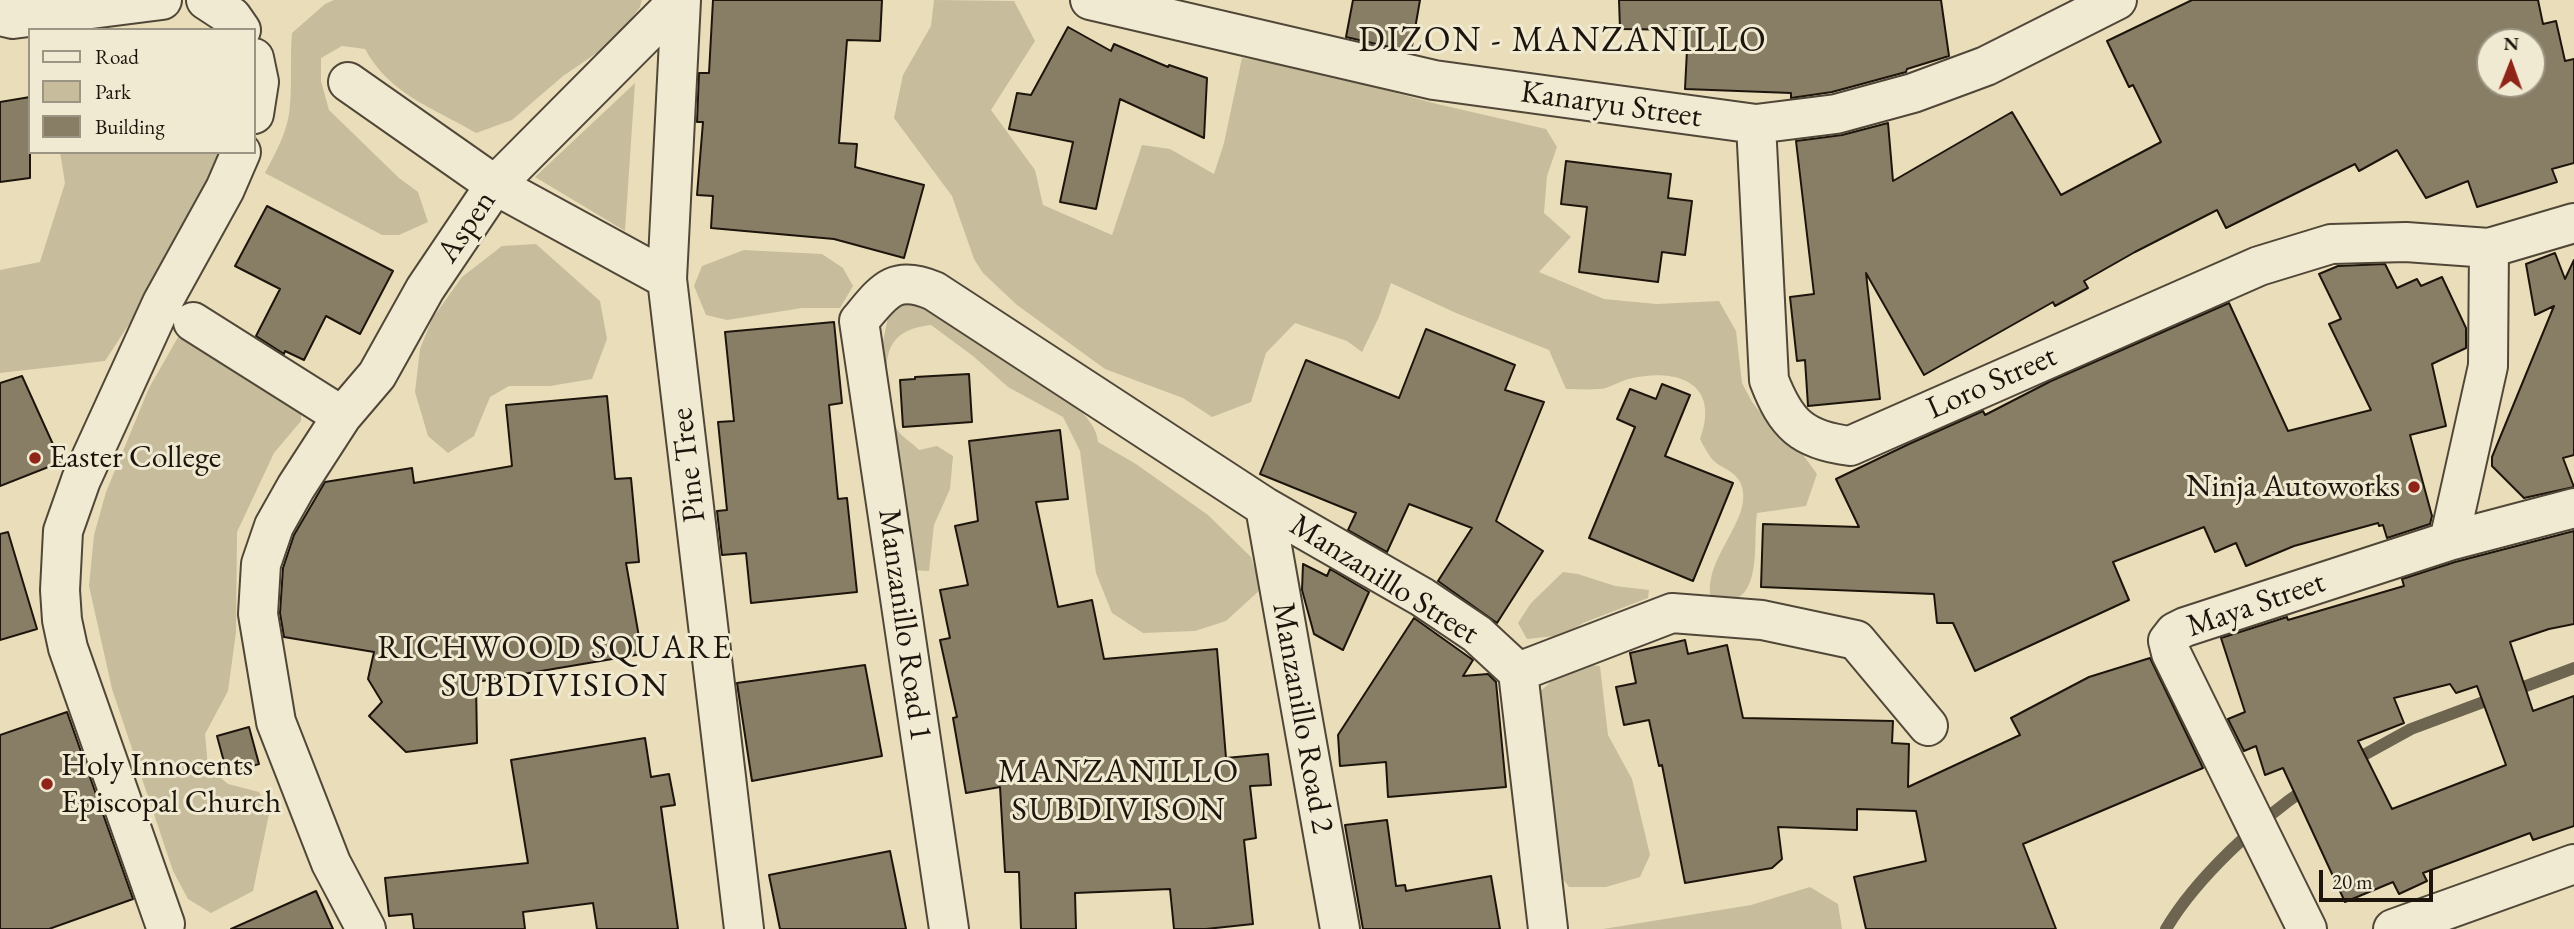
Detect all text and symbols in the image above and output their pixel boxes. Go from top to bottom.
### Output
district label: DIZON - MANZANILLO [1361,20,1765,62]
legend [28,28,256,154]
north arrow [2476,28,2546,98]
text: N [2503,31,2519,56]
text: Road [95,43,139,70]
street label: Kanaryu Street [1518,73,1704,137]
text: Park [95,78,131,105]
text: Building [95,113,165,140]
street label: Aspen [429,184,505,270]
street label: Loro Street [1921,337,2063,429]
street label: Pine Tree [663,406,715,524]
place label: Easter College [49,439,221,477]
marker: Easter College [27,450,43,466]
place label: Ninja Autoworks [2186,468,2400,506]
marker: Ninja Autoworks [2406,479,2422,495]
street label: Manzanillo Road 1 [869,507,939,743]
street label: Manzanillo Street [1283,507,1485,653]
street label: Maya Street [2182,563,2330,647]
street label: Manzanillo Road 2 [1263,600,1341,836]
district label: RICHWOOD SQUARE SUBDIVISION [379,629,731,707]
place label: Holy Innocents Episcopal Church [61,747,281,822]
district label: MANZANILLO SUBDIVISON [999,753,1239,831]
marker: Holy Innocents Episcopal Church [39,776,55,792]
scale bar [2322,856,2436,900]
text: 20 m [2332,868,2373,895]

